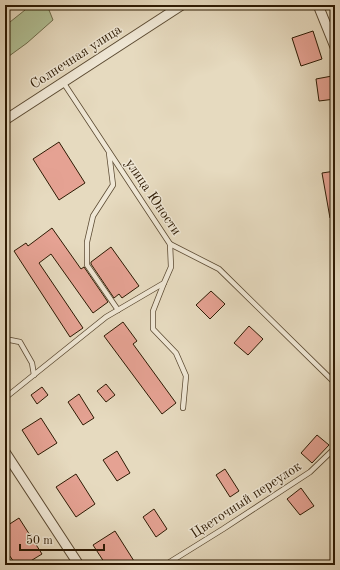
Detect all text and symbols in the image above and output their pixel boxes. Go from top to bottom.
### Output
street label: Солнечная улица [28,22,124,92]
street label: улица Юности [122,156,184,238]
street label: Цветочный переулок [188,459,304,541]
scale bar [20,526,104,552]
text: 50 m [26,534,53,547]

